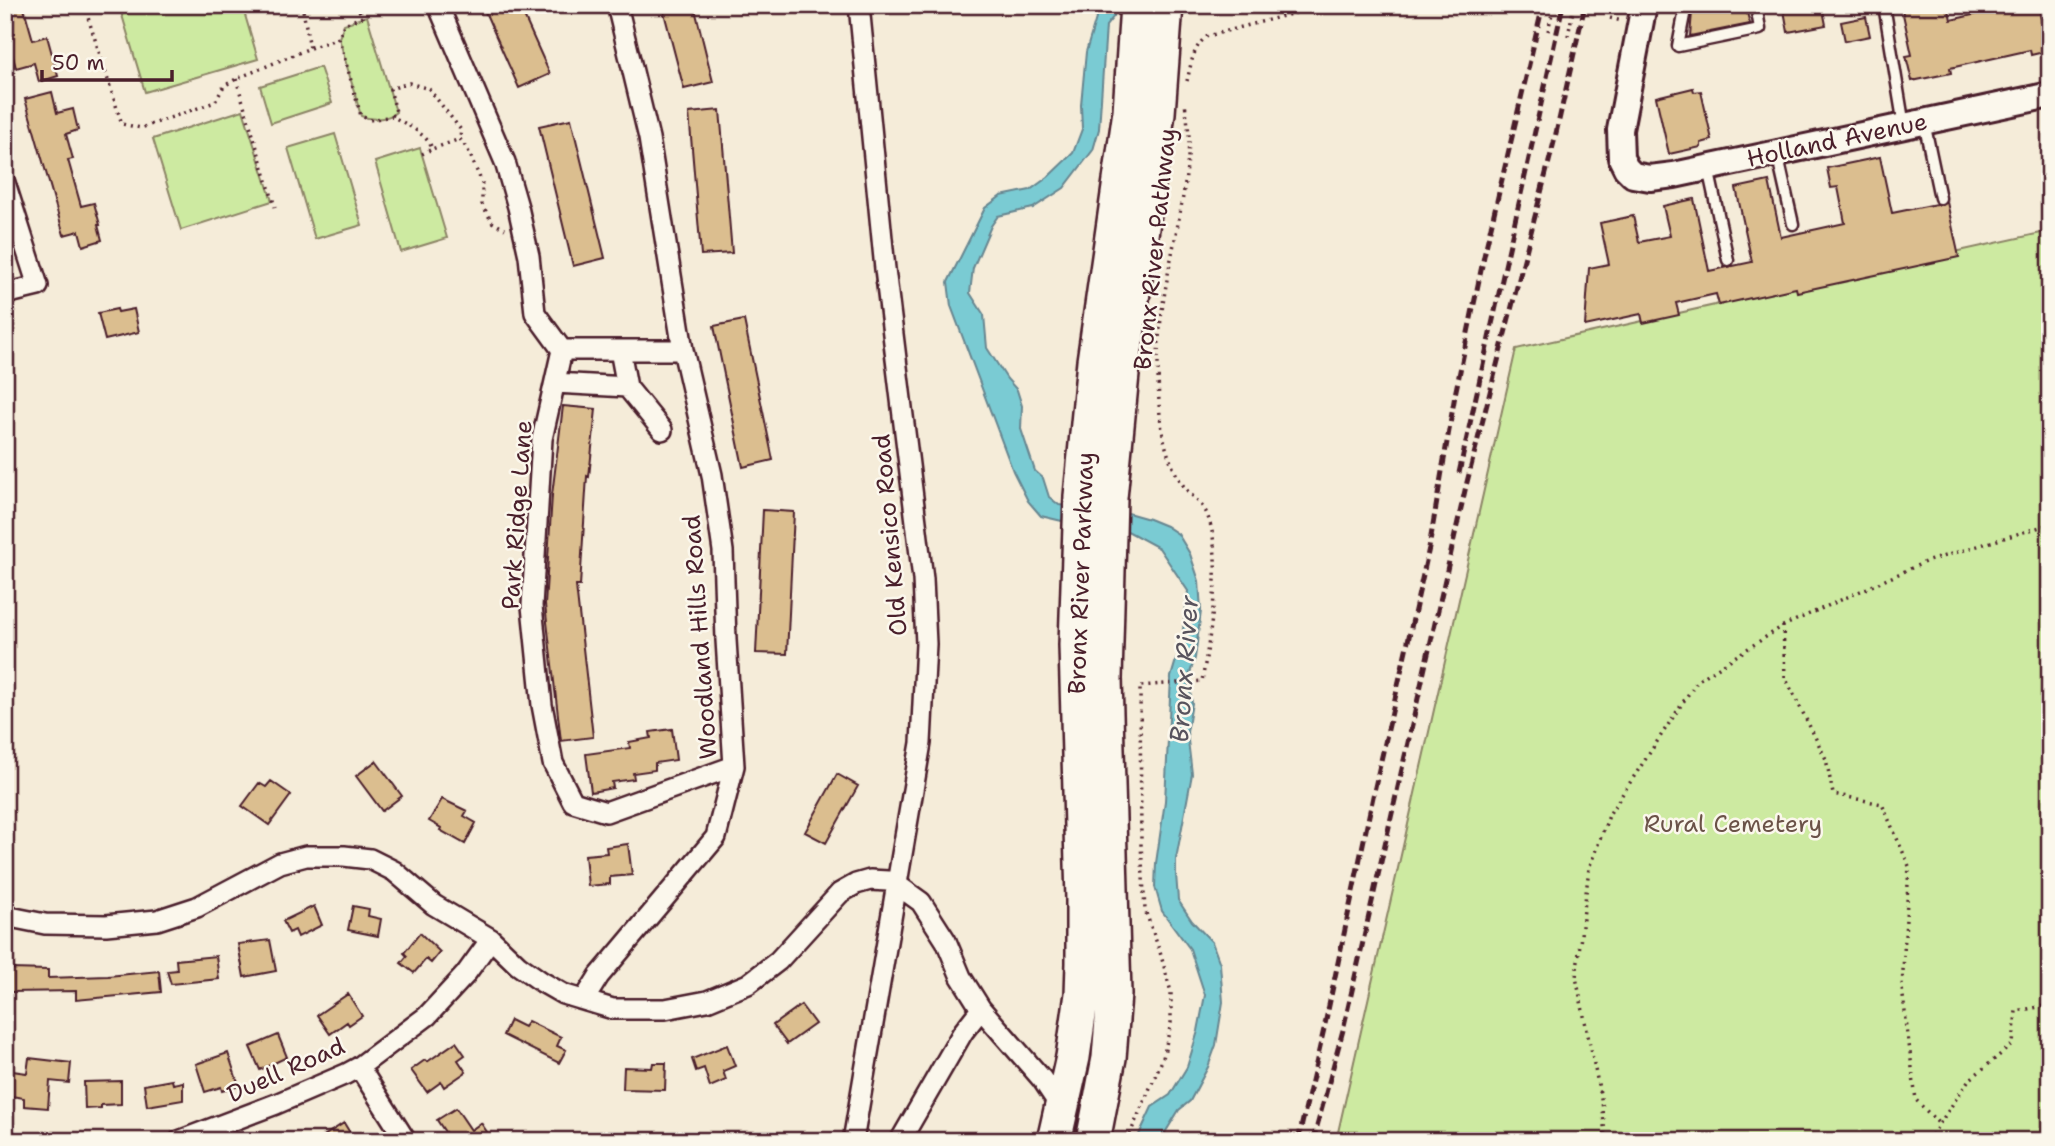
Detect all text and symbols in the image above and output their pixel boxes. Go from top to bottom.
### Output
scale bar [42,38,172,82]
text: 50 m [52,49,105,77]
street label: Holland Avenue [1744,105,1930,175]
street label: Bronx River Pathway [1126,126,1184,372]
street label: Park Ridge Lane [494,419,540,611]
street label: Old Kensico Road [865,433,915,637]
street label: Bronx River Parkway [1061,451,1101,695]
street label: Woodland Hills Road [675,514,725,760]
water label: Bronx River [1161,593,1206,744]
park label: Rural Cemetery [1644,808,1822,840]
street label: Duell Road [222,1030,350,1110]

